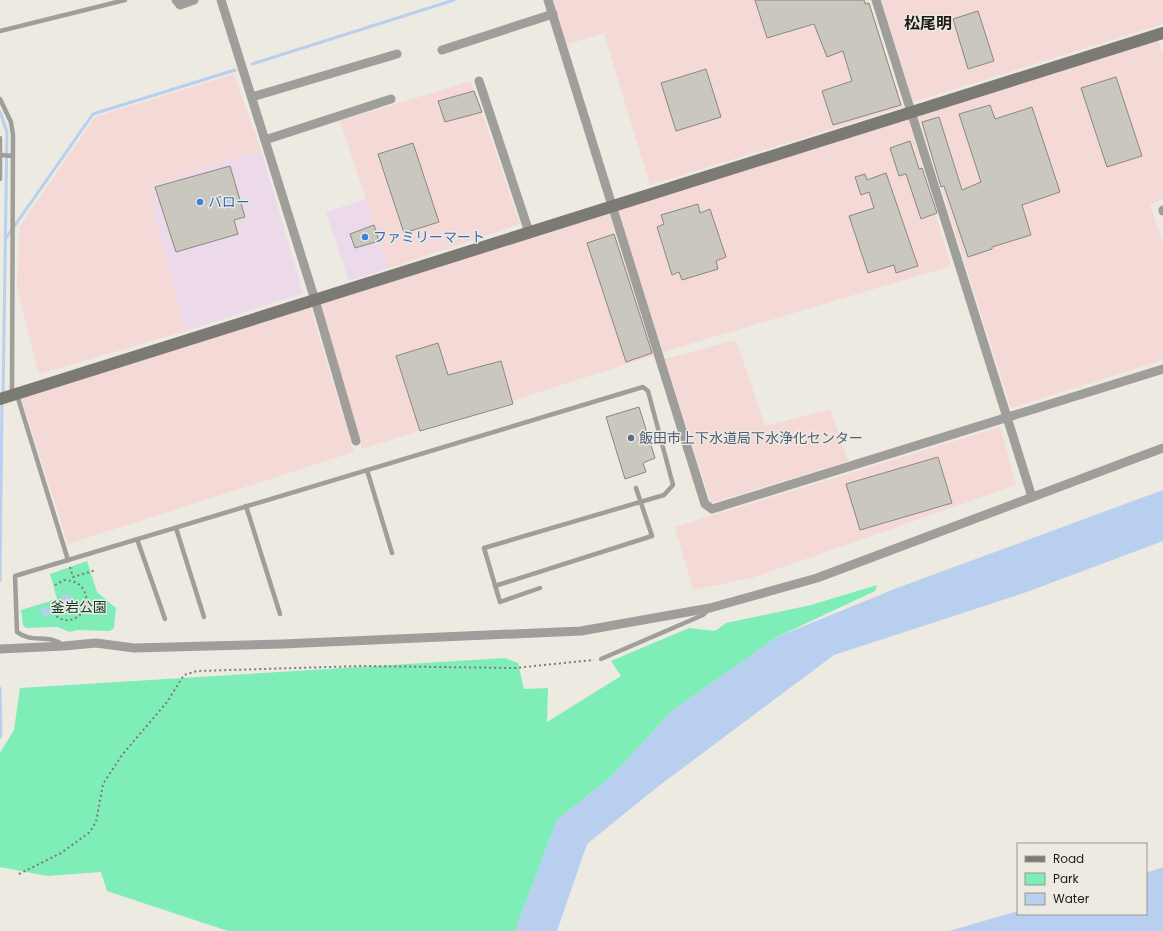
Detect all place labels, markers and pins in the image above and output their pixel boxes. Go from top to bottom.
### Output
place label: バロー [208,192,250,212]
marker: バロー [195,197,205,207]
place label: ファミリーマート [373,227,485,247]
marker: ファミリーマート [360,232,370,242]
place label: 飯田市上下水道局下水浄化センター [639,428,863,448]
marker: 飯田市上下水道局下水浄化センター [626,433,636,443]

